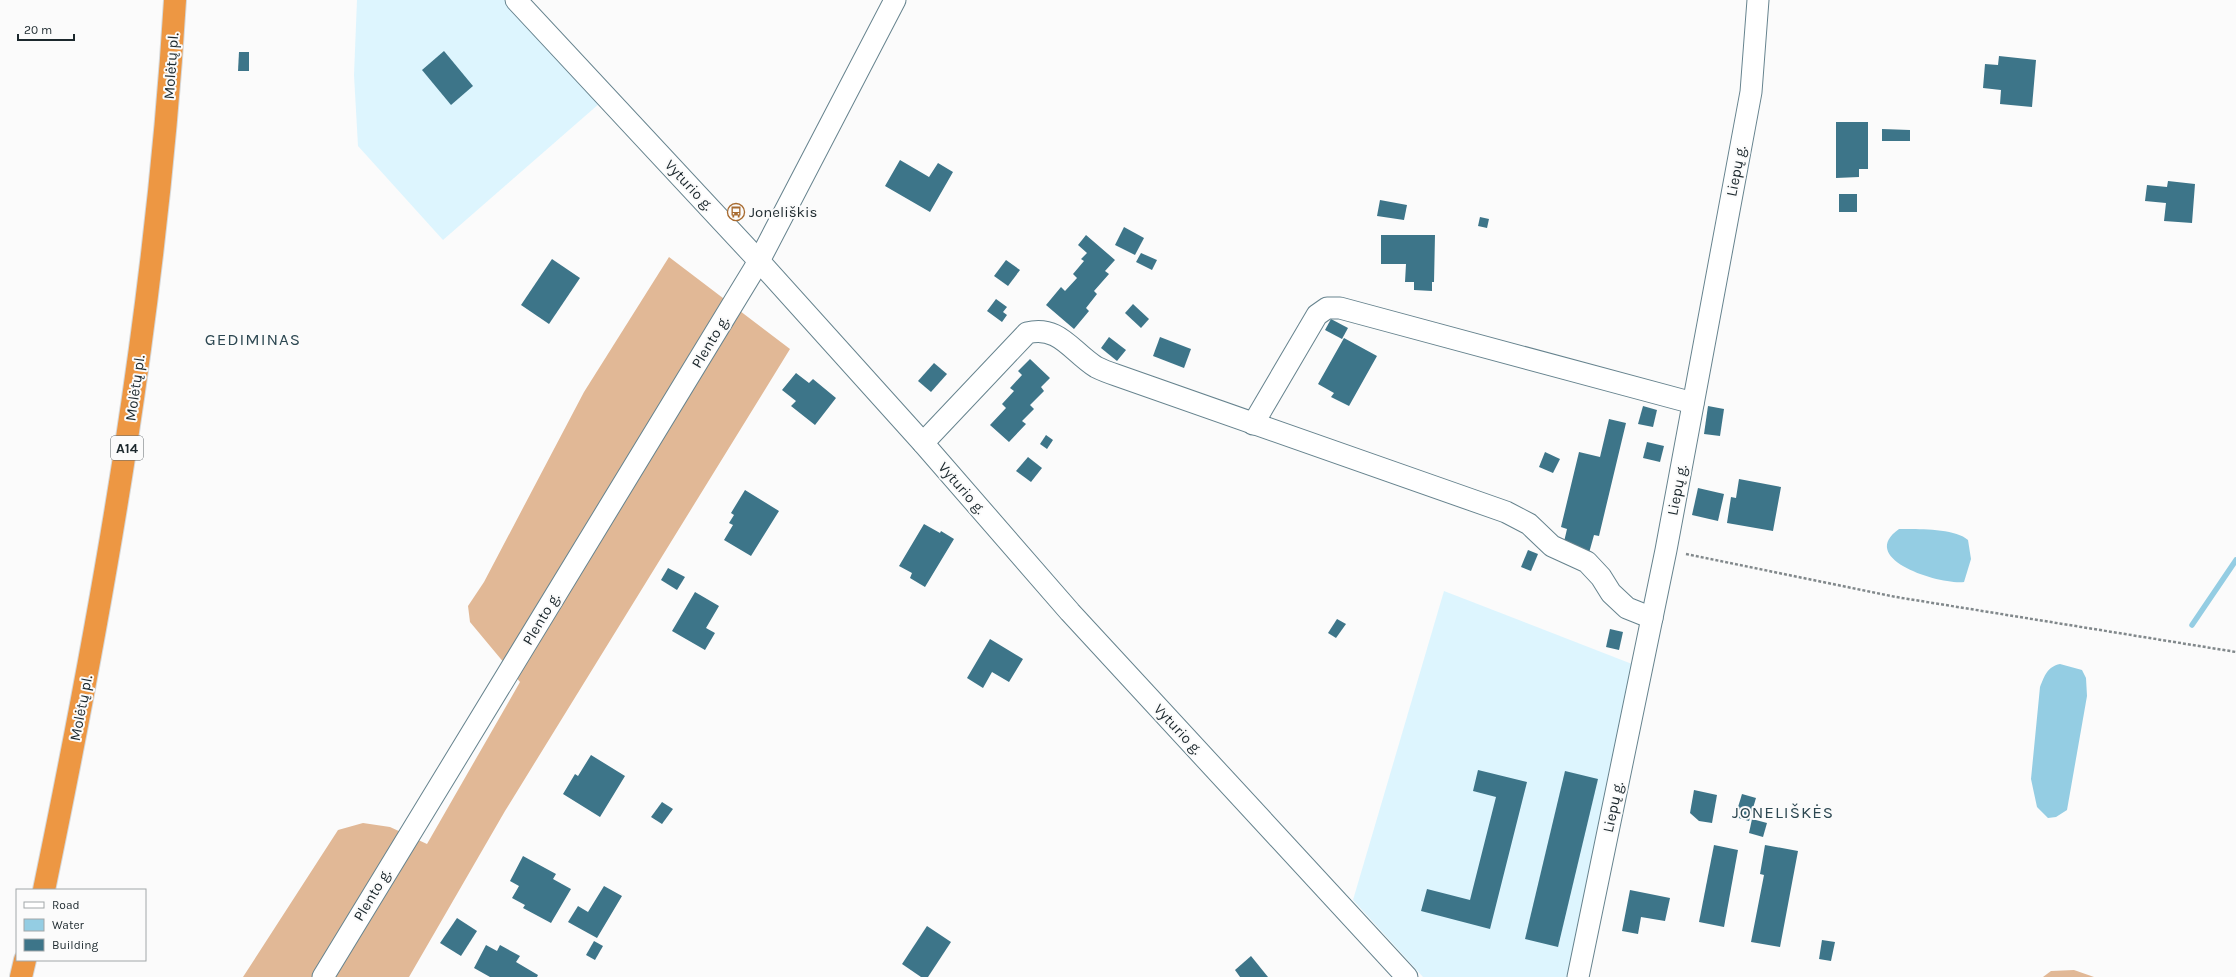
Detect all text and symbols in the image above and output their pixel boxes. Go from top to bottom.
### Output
scale bar [18,16,74,42]
text: 20 m [24,23,52,37]
street label: Molėtų pl. [160,32,182,100]
street label: Liepų g. [1722,144,1750,198]
street label: Vyturio g. [661,156,717,214]
bus stop icon: Joneliškis [726,202,746,222]
place label: Joneliškis [749,203,817,221]
street label: Plento g. [687,312,733,371]
district label: GEDIMINAS [205,329,301,349]
street label: Molėtų pl. [121,353,149,422]
road number: A14 [111,436,143,460]
street label: Vyturio g. [935,458,990,518]
street label: Liepų g. [1663,463,1691,517]
street label: Plento g. [518,589,564,648]
street label: Molėtų pl. [66,673,96,742]
street label: Vyturio g. [1150,700,1206,758]
street label: Liepų g. [1599,780,1627,834]
district label: JONELIŠKĖS [1732,802,1834,822]
street label: Plento g. [349,865,395,924]
legend [16,889,146,961]
text: Road [52,898,80,912]
text: Water [52,918,85,932]
text: Building [52,938,99,952]

